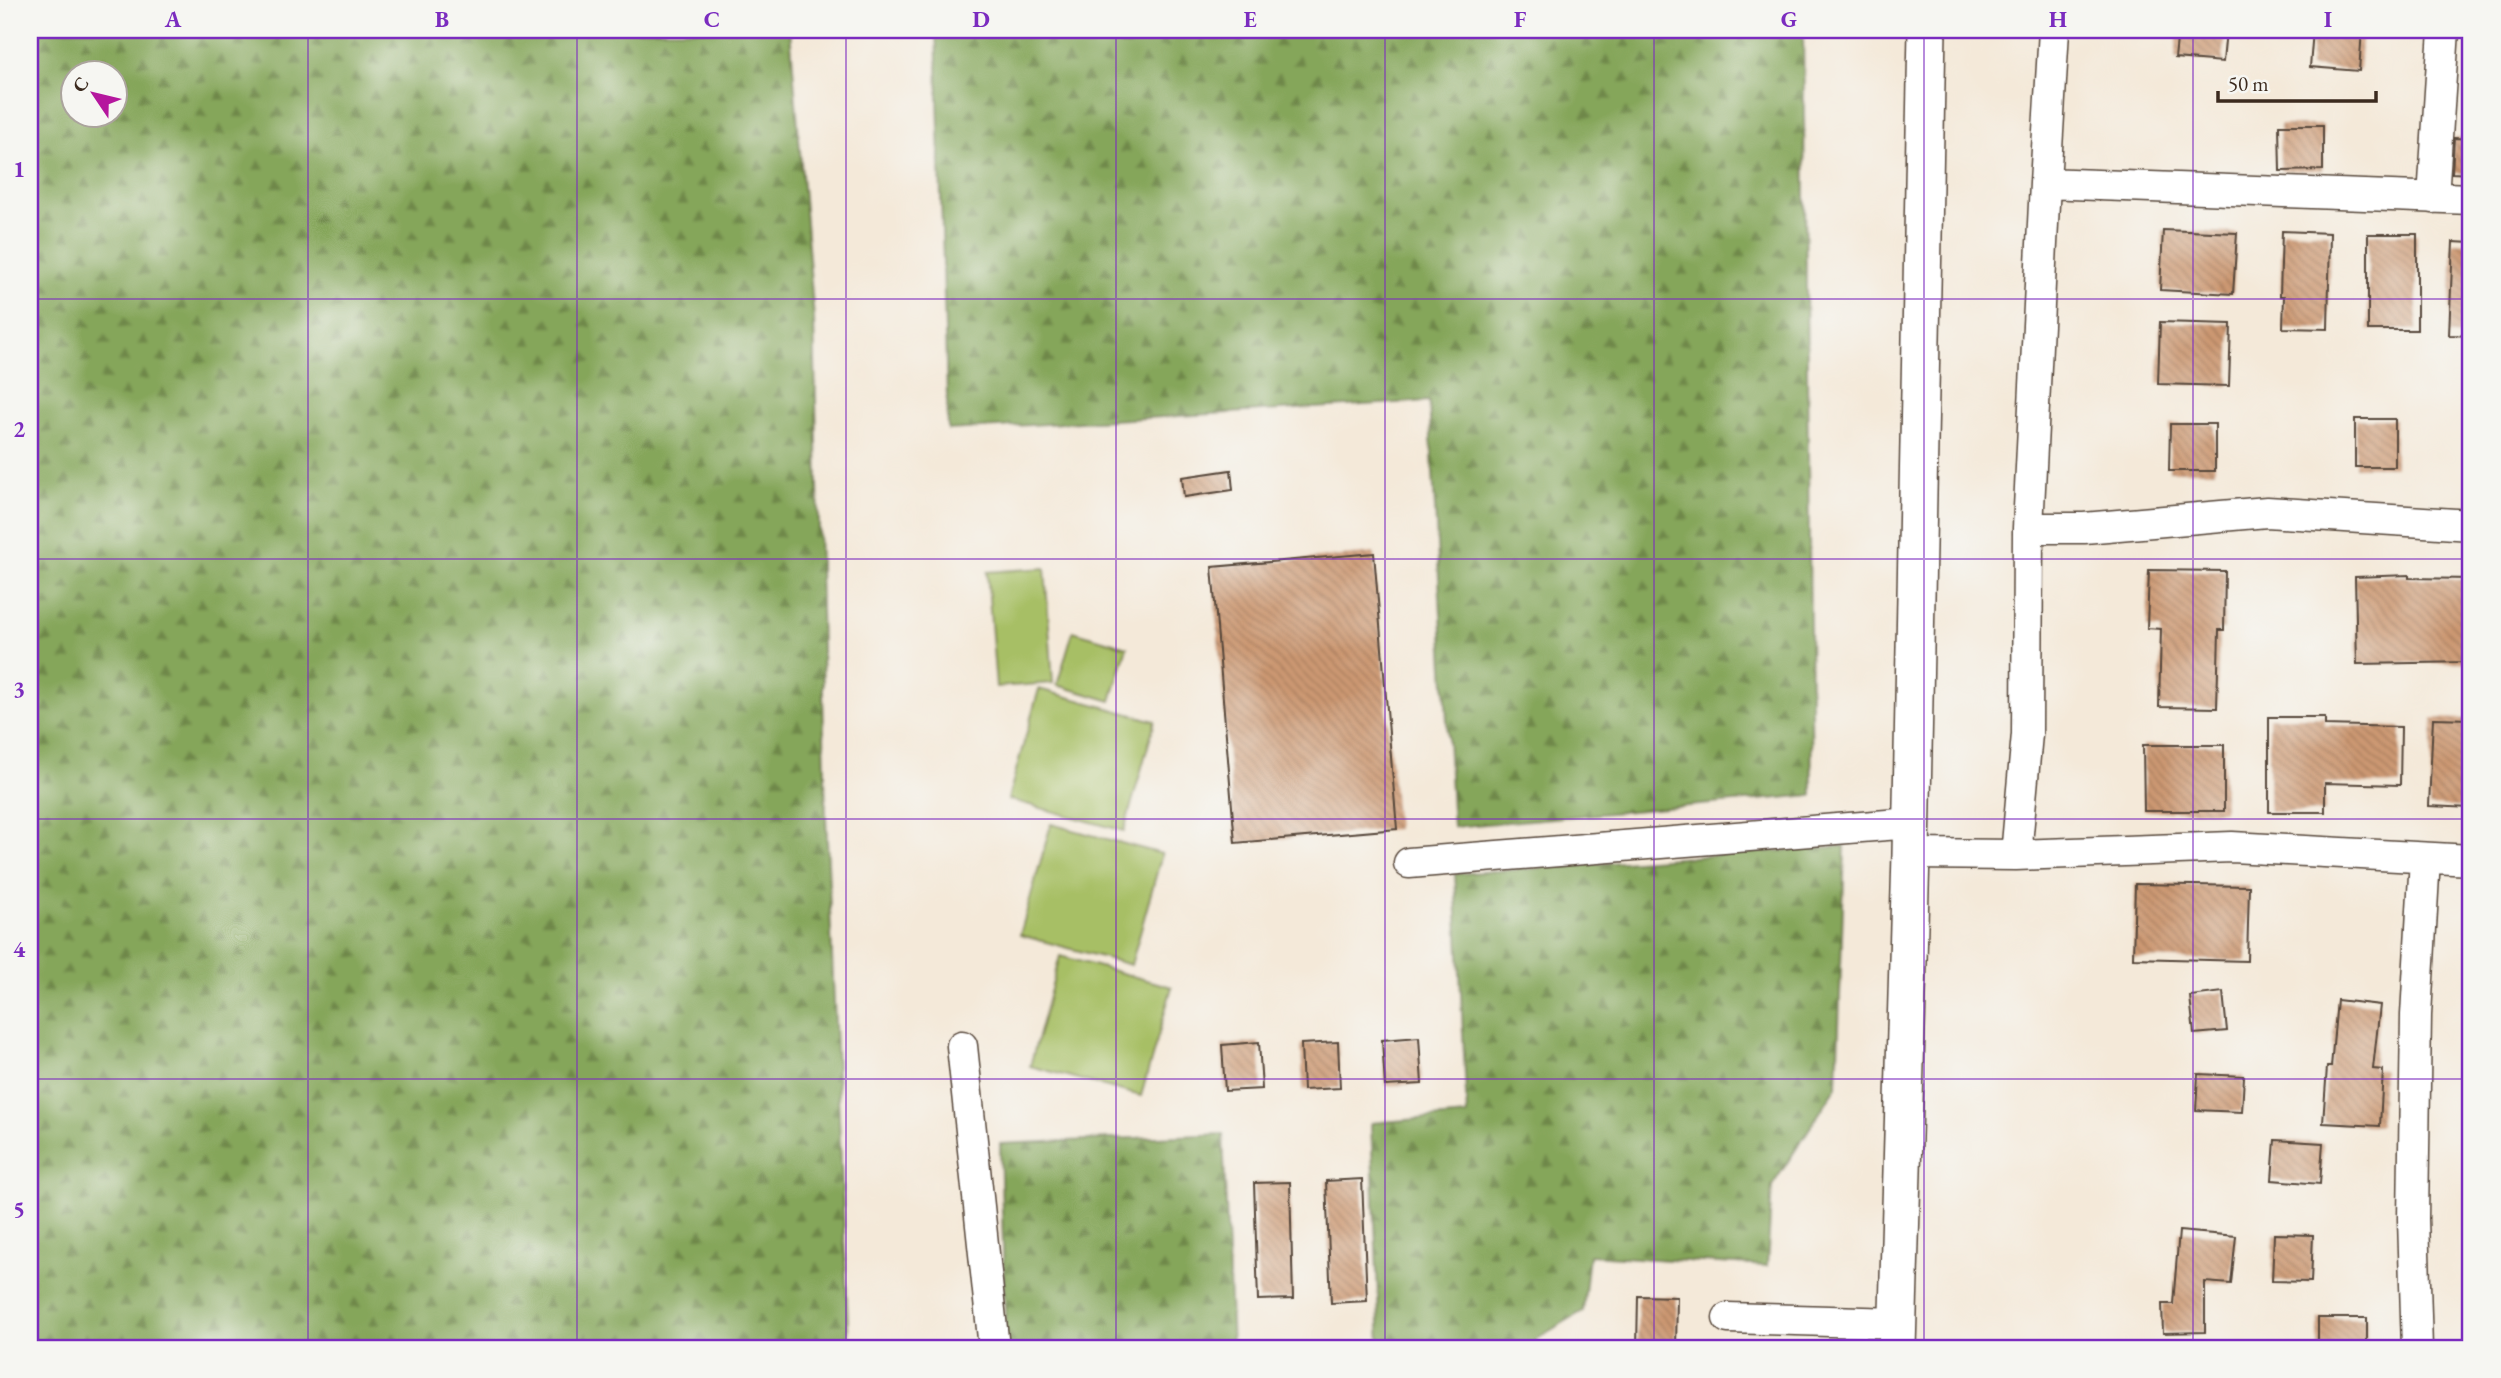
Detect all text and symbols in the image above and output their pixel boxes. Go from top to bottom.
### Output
text: A [164,4,182,34]
text: B [435,4,449,34]
text: C [704,4,720,34]
text: D [972,4,990,34]
text: E [1243,4,1257,34]
text: F [1514,4,1527,34]
text: G [1781,4,1797,34]
text: H [2049,4,2067,34]
text: I [2324,4,2332,34]
north arrow [60,60,130,130]
scale bar [2218,60,2375,104]
text: 50 m [2228,70,2269,97]
text: С [66,72,95,97]
text: 1 [13,154,25,184]
text: 2 [13,414,25,444]
text: 3 [13,674,25,704]
text: 4 [13,934,26,964]
text: 5 [13,1194,25,1224]

